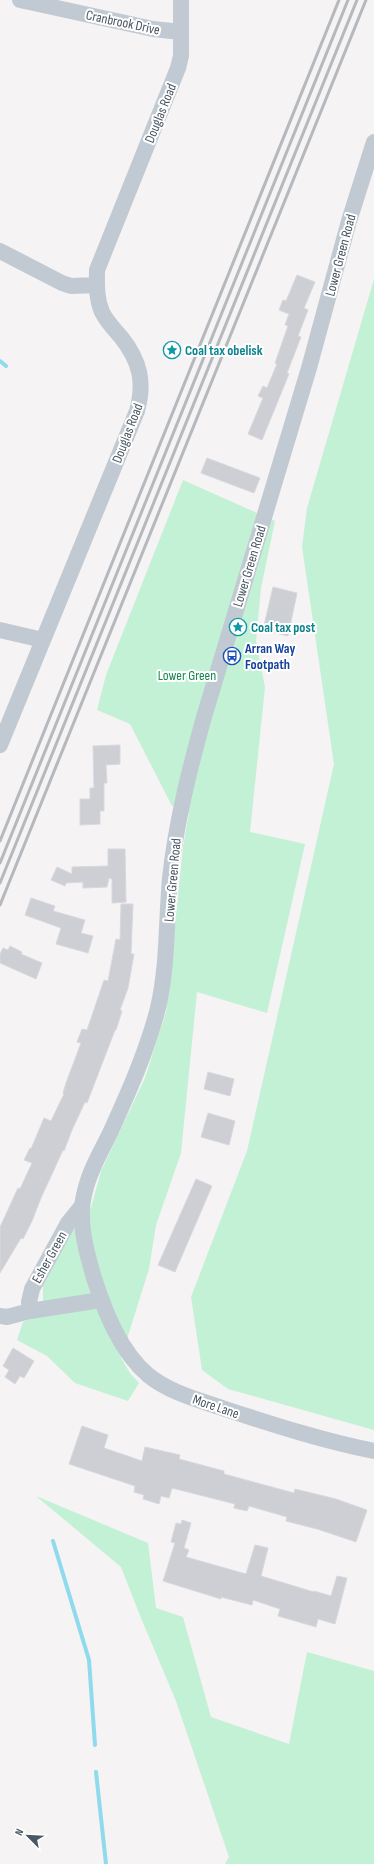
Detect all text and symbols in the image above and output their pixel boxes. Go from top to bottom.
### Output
street label: Cranbrook Drive [84,6,161,39]
street label: Douglas Road [141,81,180,145]
street label: Lower Green Road [321,212,360,298]
place icon: Coal tax obelisk [162,340,182,360]
place label: Coal tax obelisk [185,342,263,359]
street label: Douglas Road [108,401,147,466]
street label: Lower Green Road [229,523,270,609]
place icon: Coal tax post [228,617,248,637]
place label: Coal tax post [251,619,316,636]
place label: Arran Way Footpath [244,640,295,673]
bus stop icon: Arran Way Footpath [222,646,242,666]
park label: Lower Green [158,667,216,684]
street label: Lower Green Road [160,837,185,923]
street label: Esher Green [28,1228,71,1286]
street label: More Lane [190,1391,241,1422]
north arrow [8,1816,48,1856]
text: N [12,1827,27,1837]

